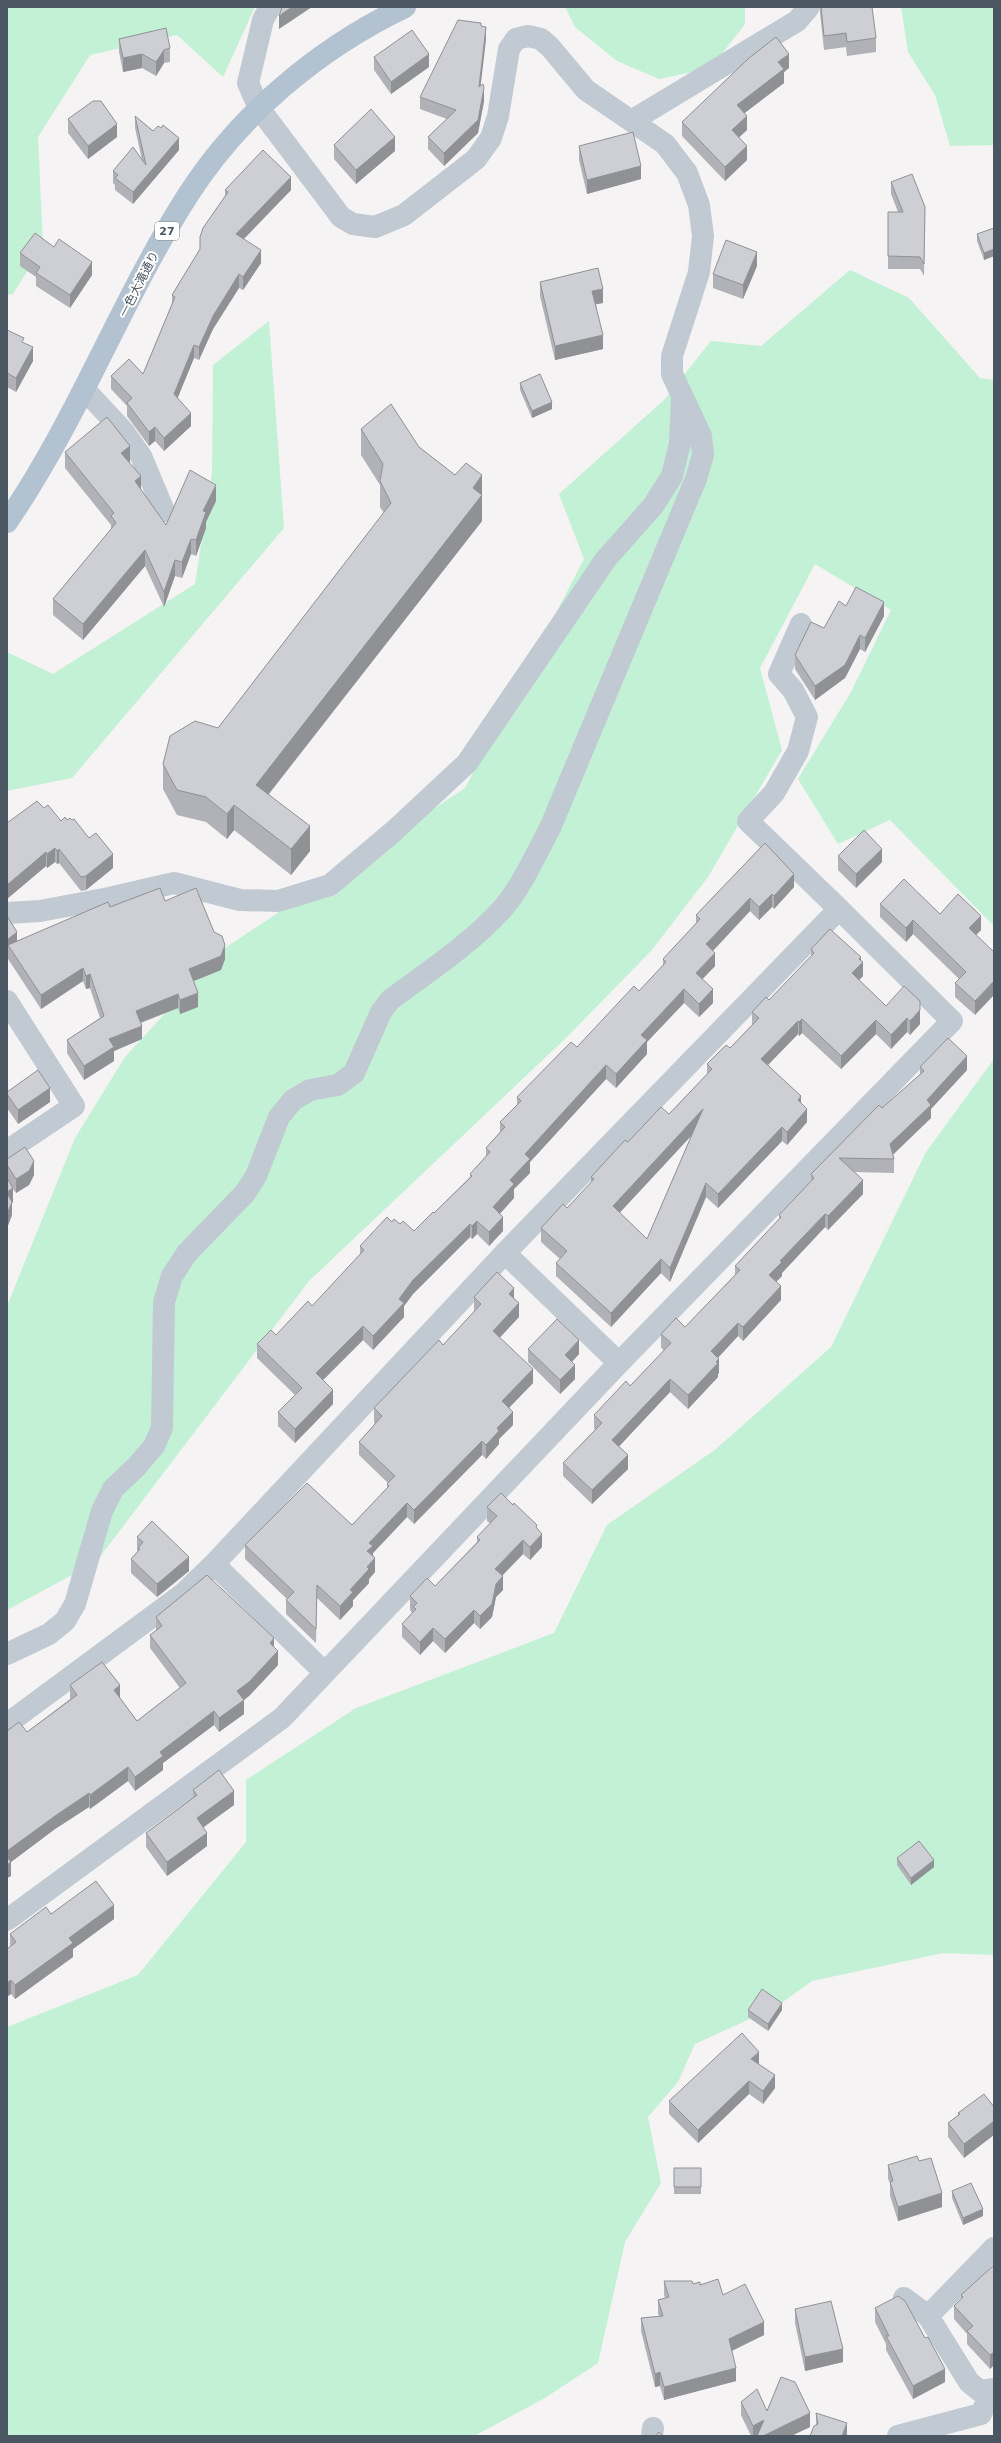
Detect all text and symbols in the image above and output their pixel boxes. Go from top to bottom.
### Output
road number: 27 [155,222,179,240]
street label: 一色大滝通り [116,249,162,319]

